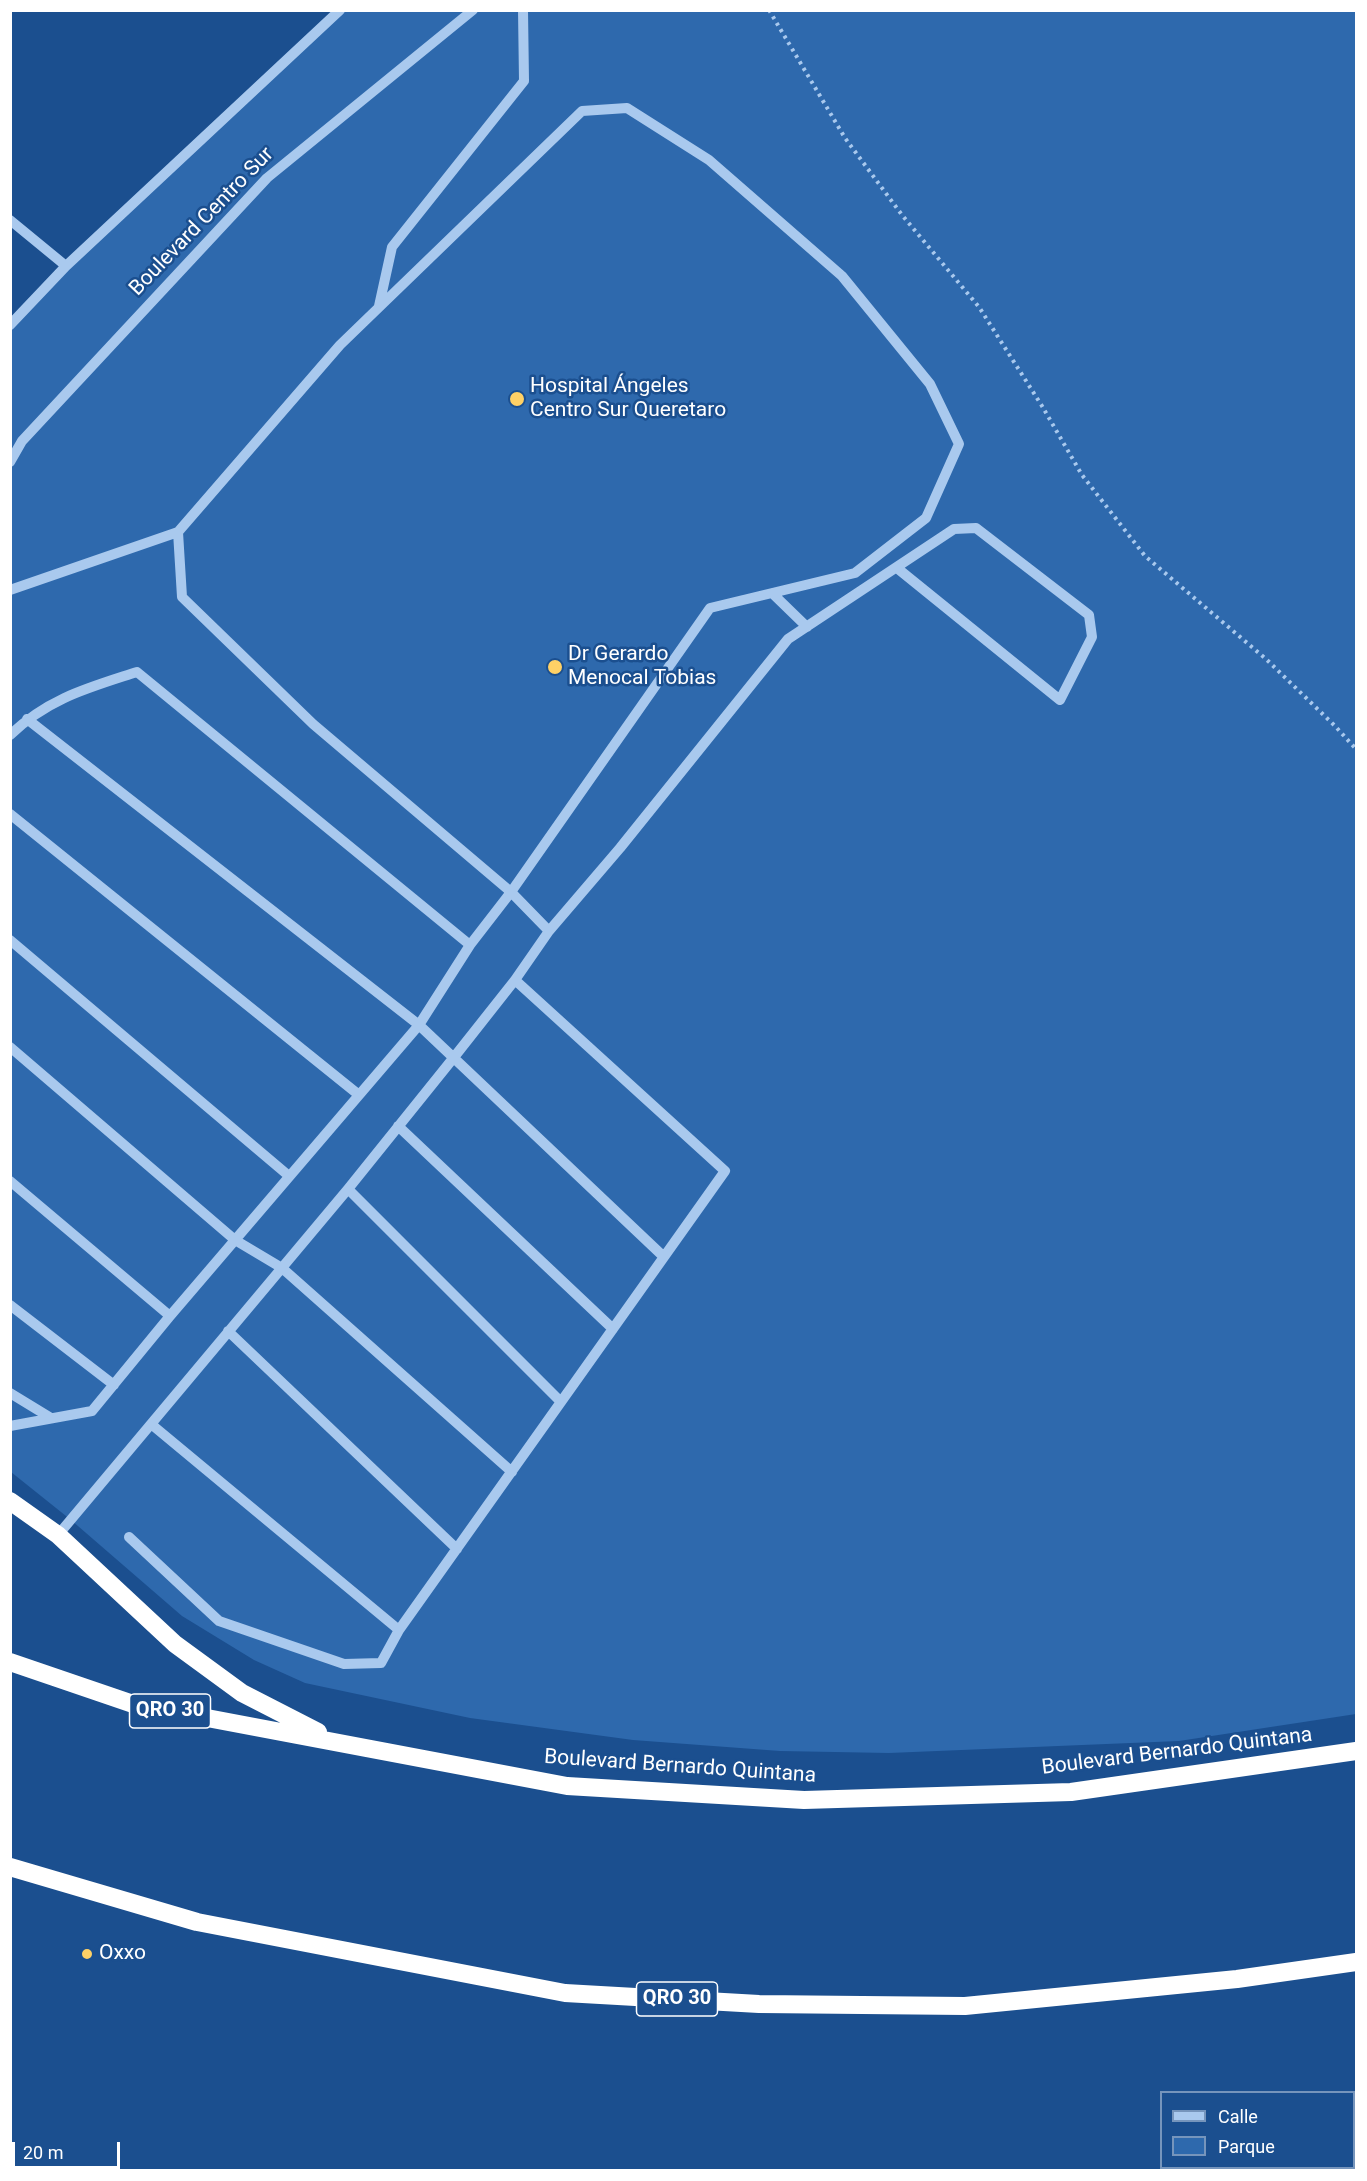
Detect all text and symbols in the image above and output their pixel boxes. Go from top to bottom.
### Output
street label: Boulevard Centro Sur [125,143,279,301]
place label: Hospital Ángeles Centro Sur Queretaro [530,374,726,424]
marker: Hospital Ángeles Centro Sur Queretaro [508,390,526,408]
place label: Dr Gerardo Menocal Tobias [568,642,716,692]
marker: Dr Gerardo Menocal Tobias [546,658,564,676]
road number: QRO 30 [130,1694,210,1728]
street label: Boulevard Bernardo Quintana [1040,1723,1314,1781]
street label: Boulevard Bernardo Quintana [543,1745,817,1789]
place label: Oxxo [99,1941,146,1967]
marker: Oxxo [80,1947,94,1961]
road number: QRO 30 [636,1982,718,2016]
legend [1160,2091,1355,2169]
text: Calle [1218,2106,1258,2127]
scale bar [15,2130,123,2168]
text: Parque [1218,2136,1275,2157]
text: 20 m [23,2142,63,2163]

